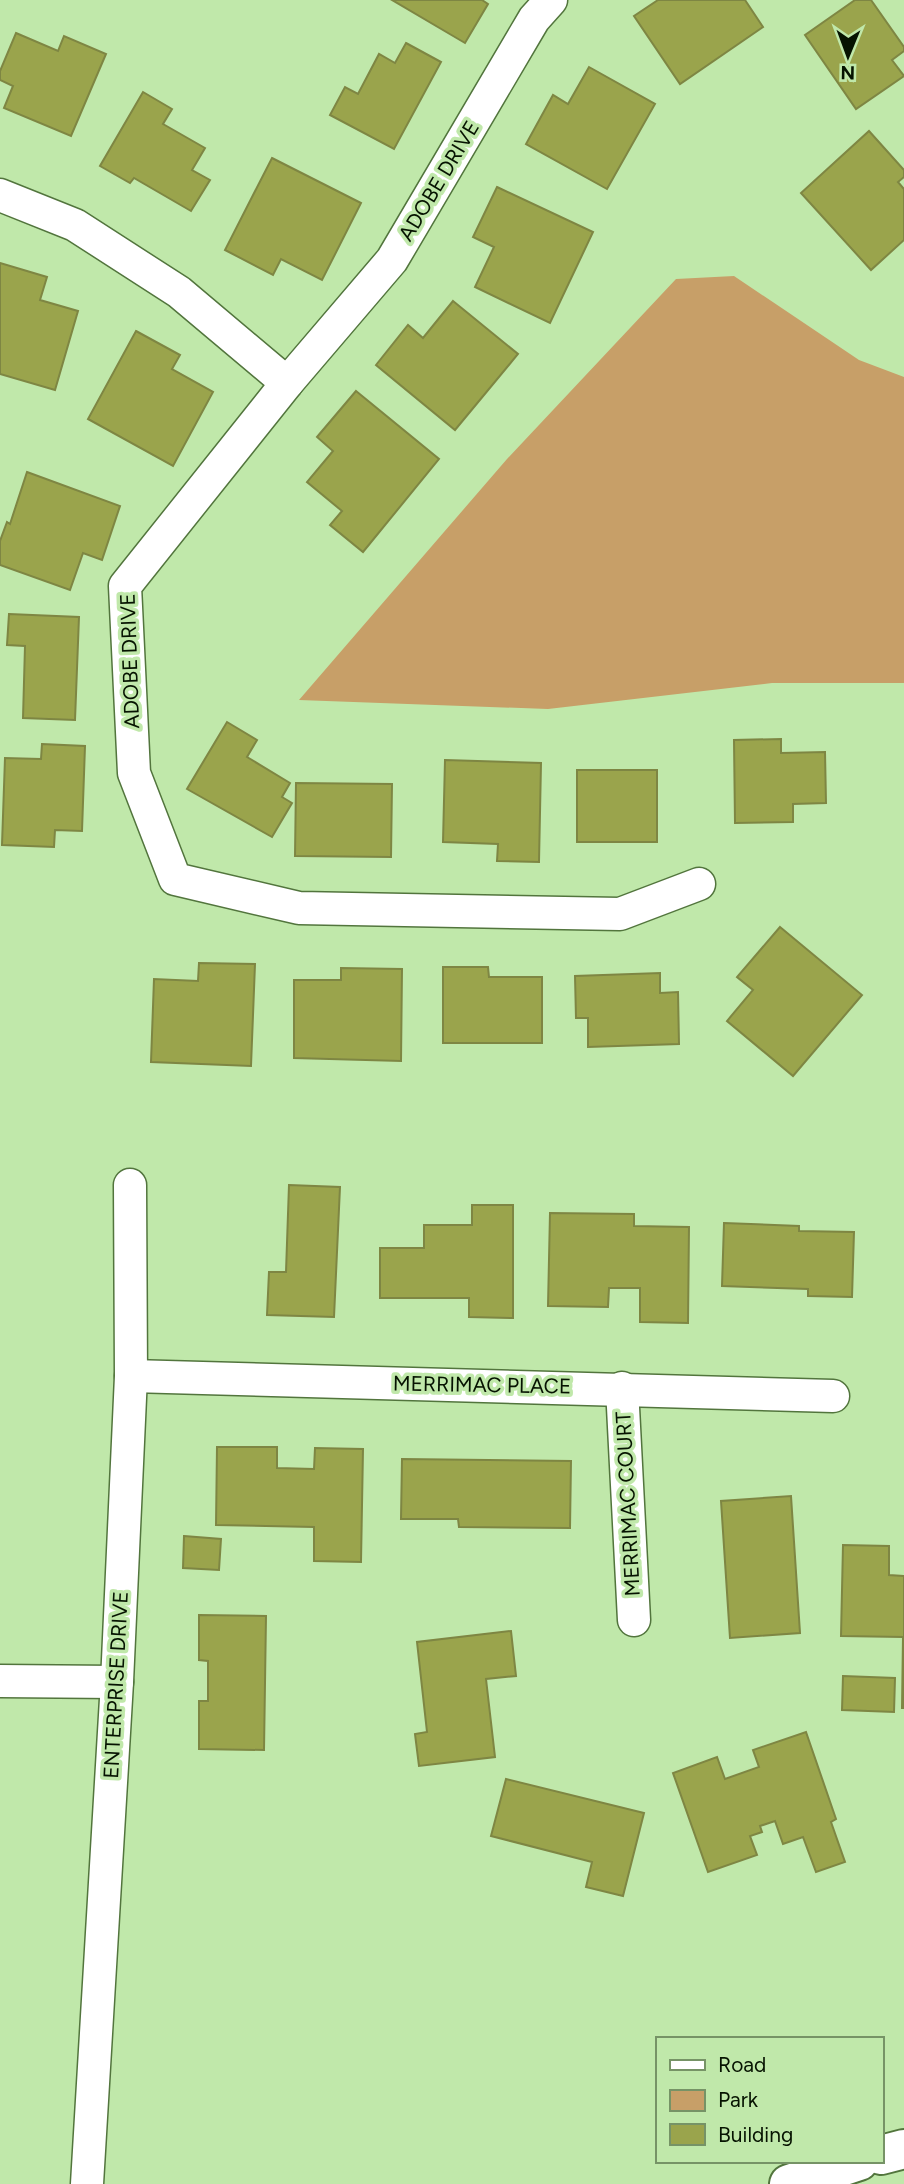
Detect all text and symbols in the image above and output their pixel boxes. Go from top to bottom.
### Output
north arrow [813,21,883,91]
text: N [840,61,855,84]
street label: ADOBE DRIVE [393,116,484,245]
street label: ADOBE DRIVE [115,593,144,729]
street label: MERRIMAC PLACE [393,1370,571,1399]
street label: MERRIMAC COURT [610,1411,645,1597]
street label: ENTERPRISE DRIVE [98,1591,133,1779]
legend [656,2037,883,2163]
text: Road [718,2052,766,2077]
text: Park [718,2087,759,2112]
text: Building [718,2122,793,2147]

